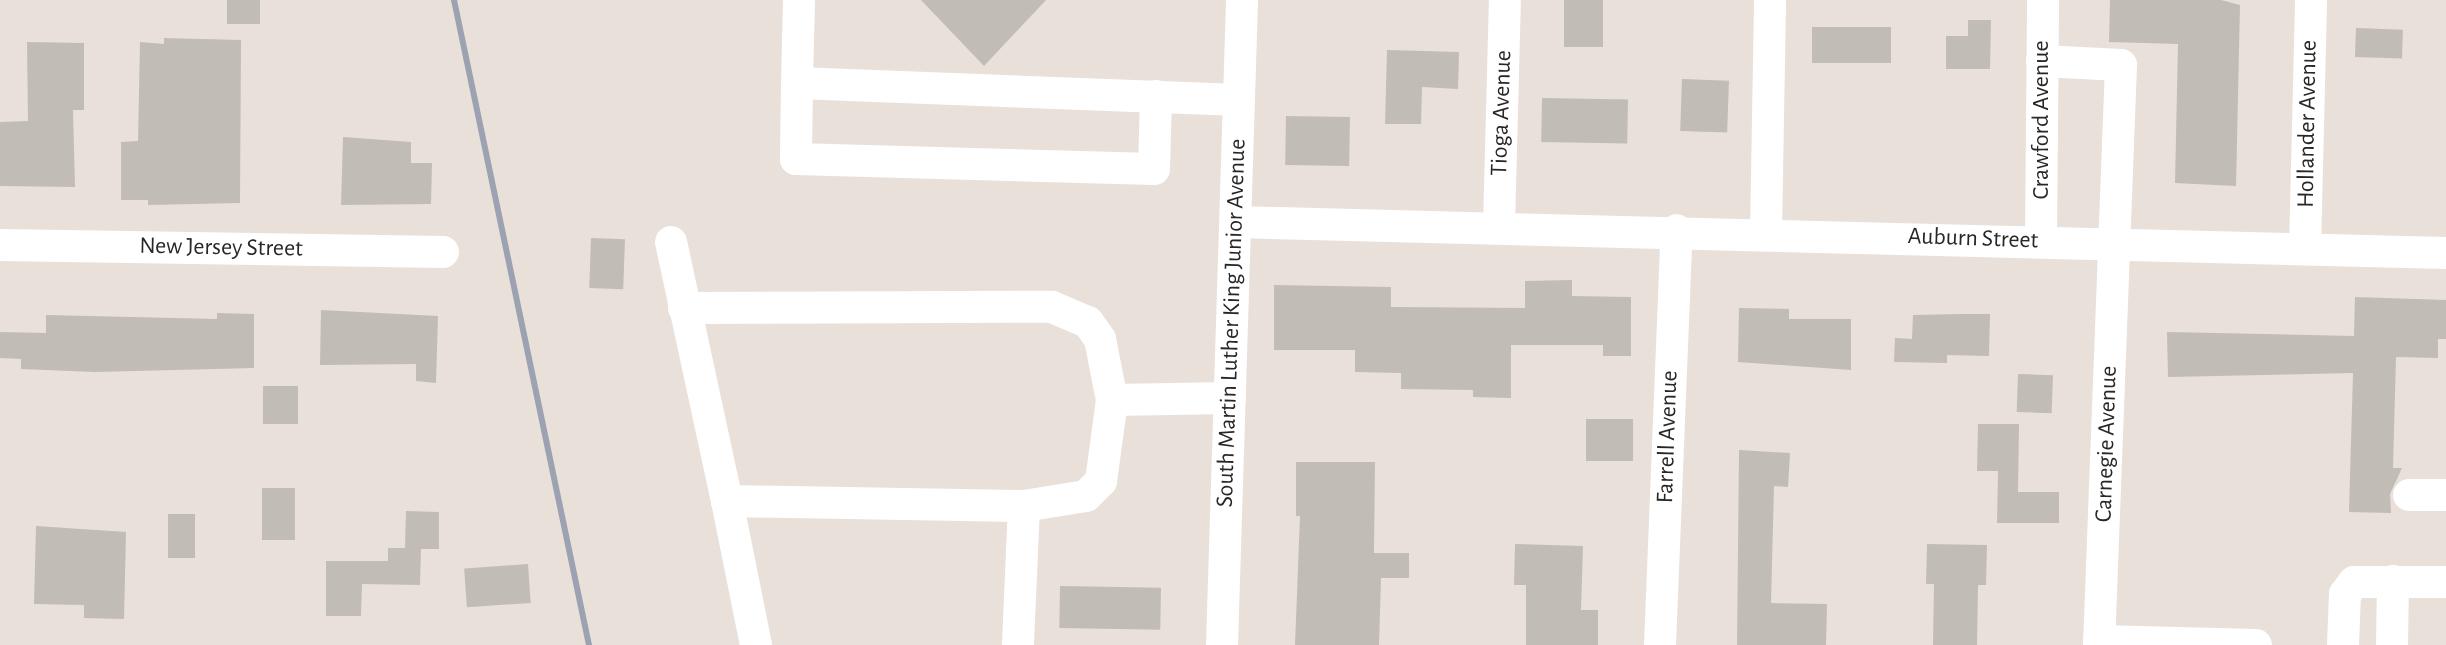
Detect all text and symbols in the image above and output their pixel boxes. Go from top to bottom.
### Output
street label: Hollander Avenue [2292,40,2324,208]
street label: Crawford Avenue [2028,41,2056,199]
street label: Tioga Avenue [1485,50,1519,176]
street label: South Martin Luther King Junior Avenue [1211,138,1253,508]
street label: Auburn Street [1907,222,2039,256]
street label: New Jersey Street [139,232,303,264]
street label: Carnegie Avenue [2090,365,2124,523]
street label: Farrell Avenue [1651,370,1685,504]

